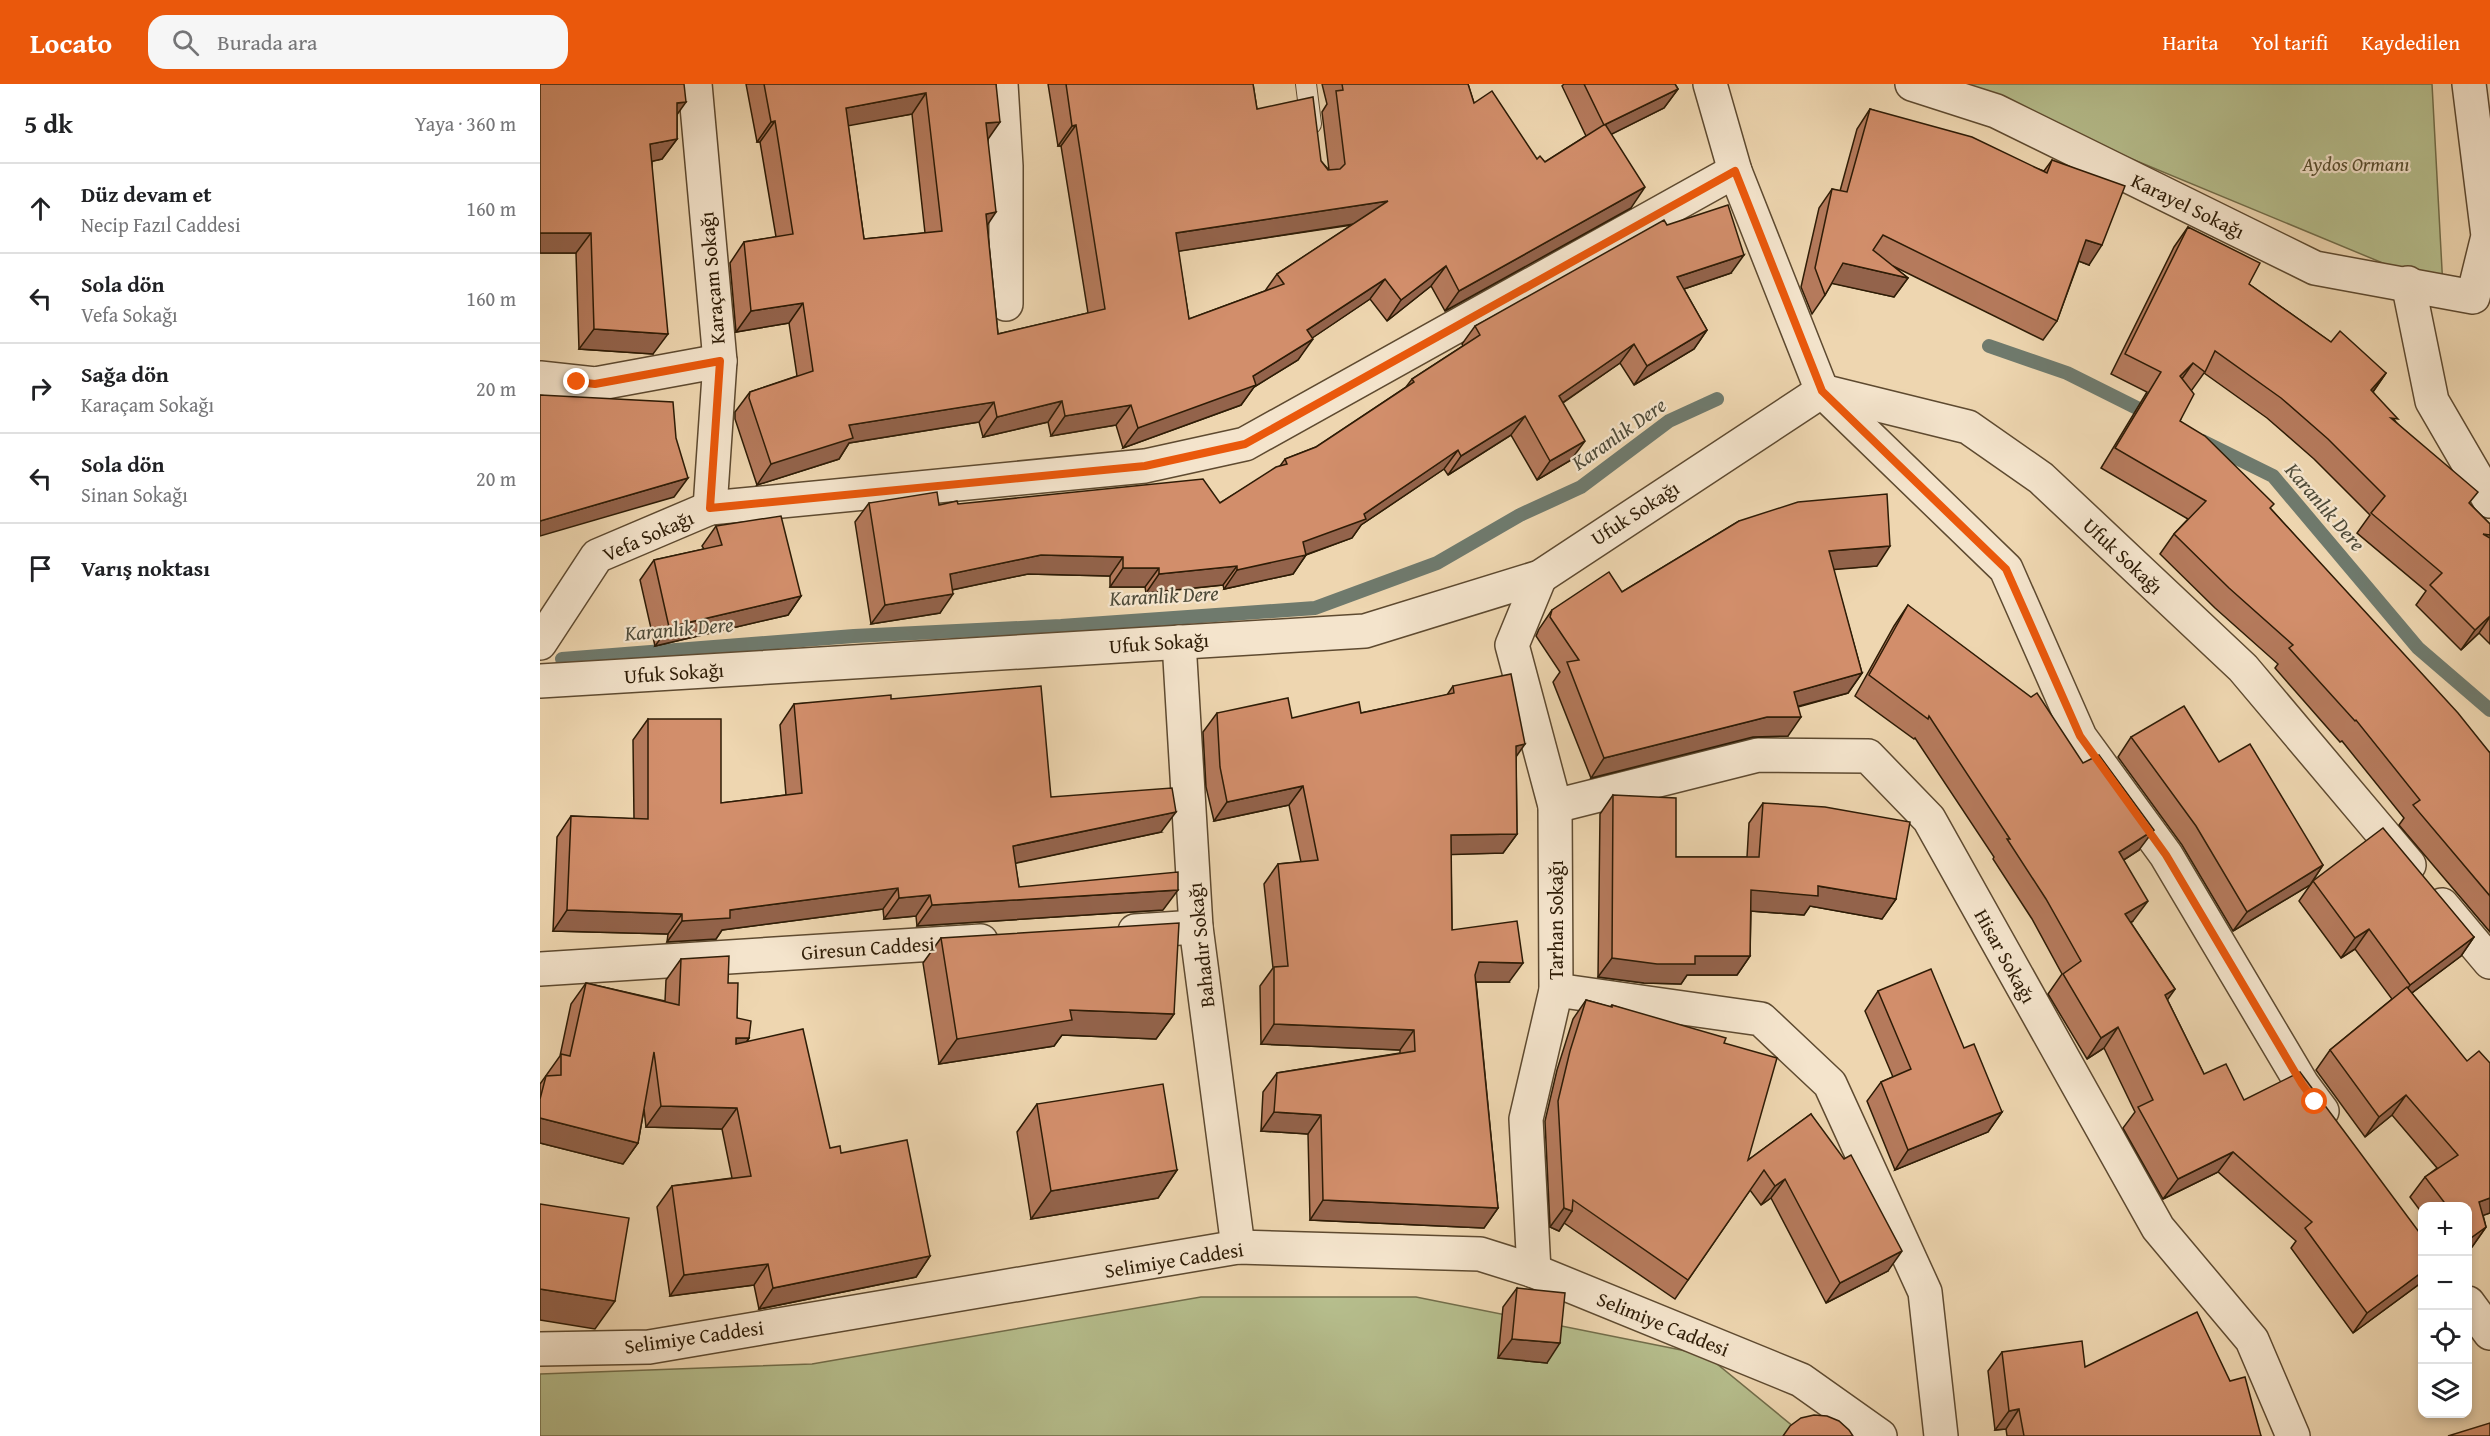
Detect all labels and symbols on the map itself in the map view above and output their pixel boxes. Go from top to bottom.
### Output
park label: Aydos Ormanı [2302,149,2409,178]
street label: Karayel Sokağı [2127,166,2250,246]
street label: Karaçam Sokağı [691,210,732,346]
route end [563,368,589,394]
water label: Karanlık Dere [1564,390,1672,478]
water label: Karanlık Dere [2277,455,2373,558]
street label: Ufuk Sokağı [1585,473,1685,552]
street label: Vefa Sokağı [598,502,698,568]
street label: Ufuk Sokağı [2077,511,2170,601]
water label: Karanlık Dere [1108,577,1219,614]
water label: Karanlık Dere [622,608,735,649]
street label: Ufuk Sokağı [1108,625,1210,660]
street label: Ufuk Sokağı [623,655,725,690]
street label: Tarhan Sokağı [1541,860,1570,980]
street label: Bahadır Sokağı [1179,881,1221,1009]
street label: Hisar Sokağı [1968,903,2044,1009]
street label: Giresun Caddesi [800,928,936,967]
route start [2301,1088,2327,1114]
street label: Selimiye Caddesi [1102,1234,1246,1285]
street label: Selimiye Caddesi [1593,1284,1734,1363]
street label: Selimiye Caddesi [622,1312,766,1361]

